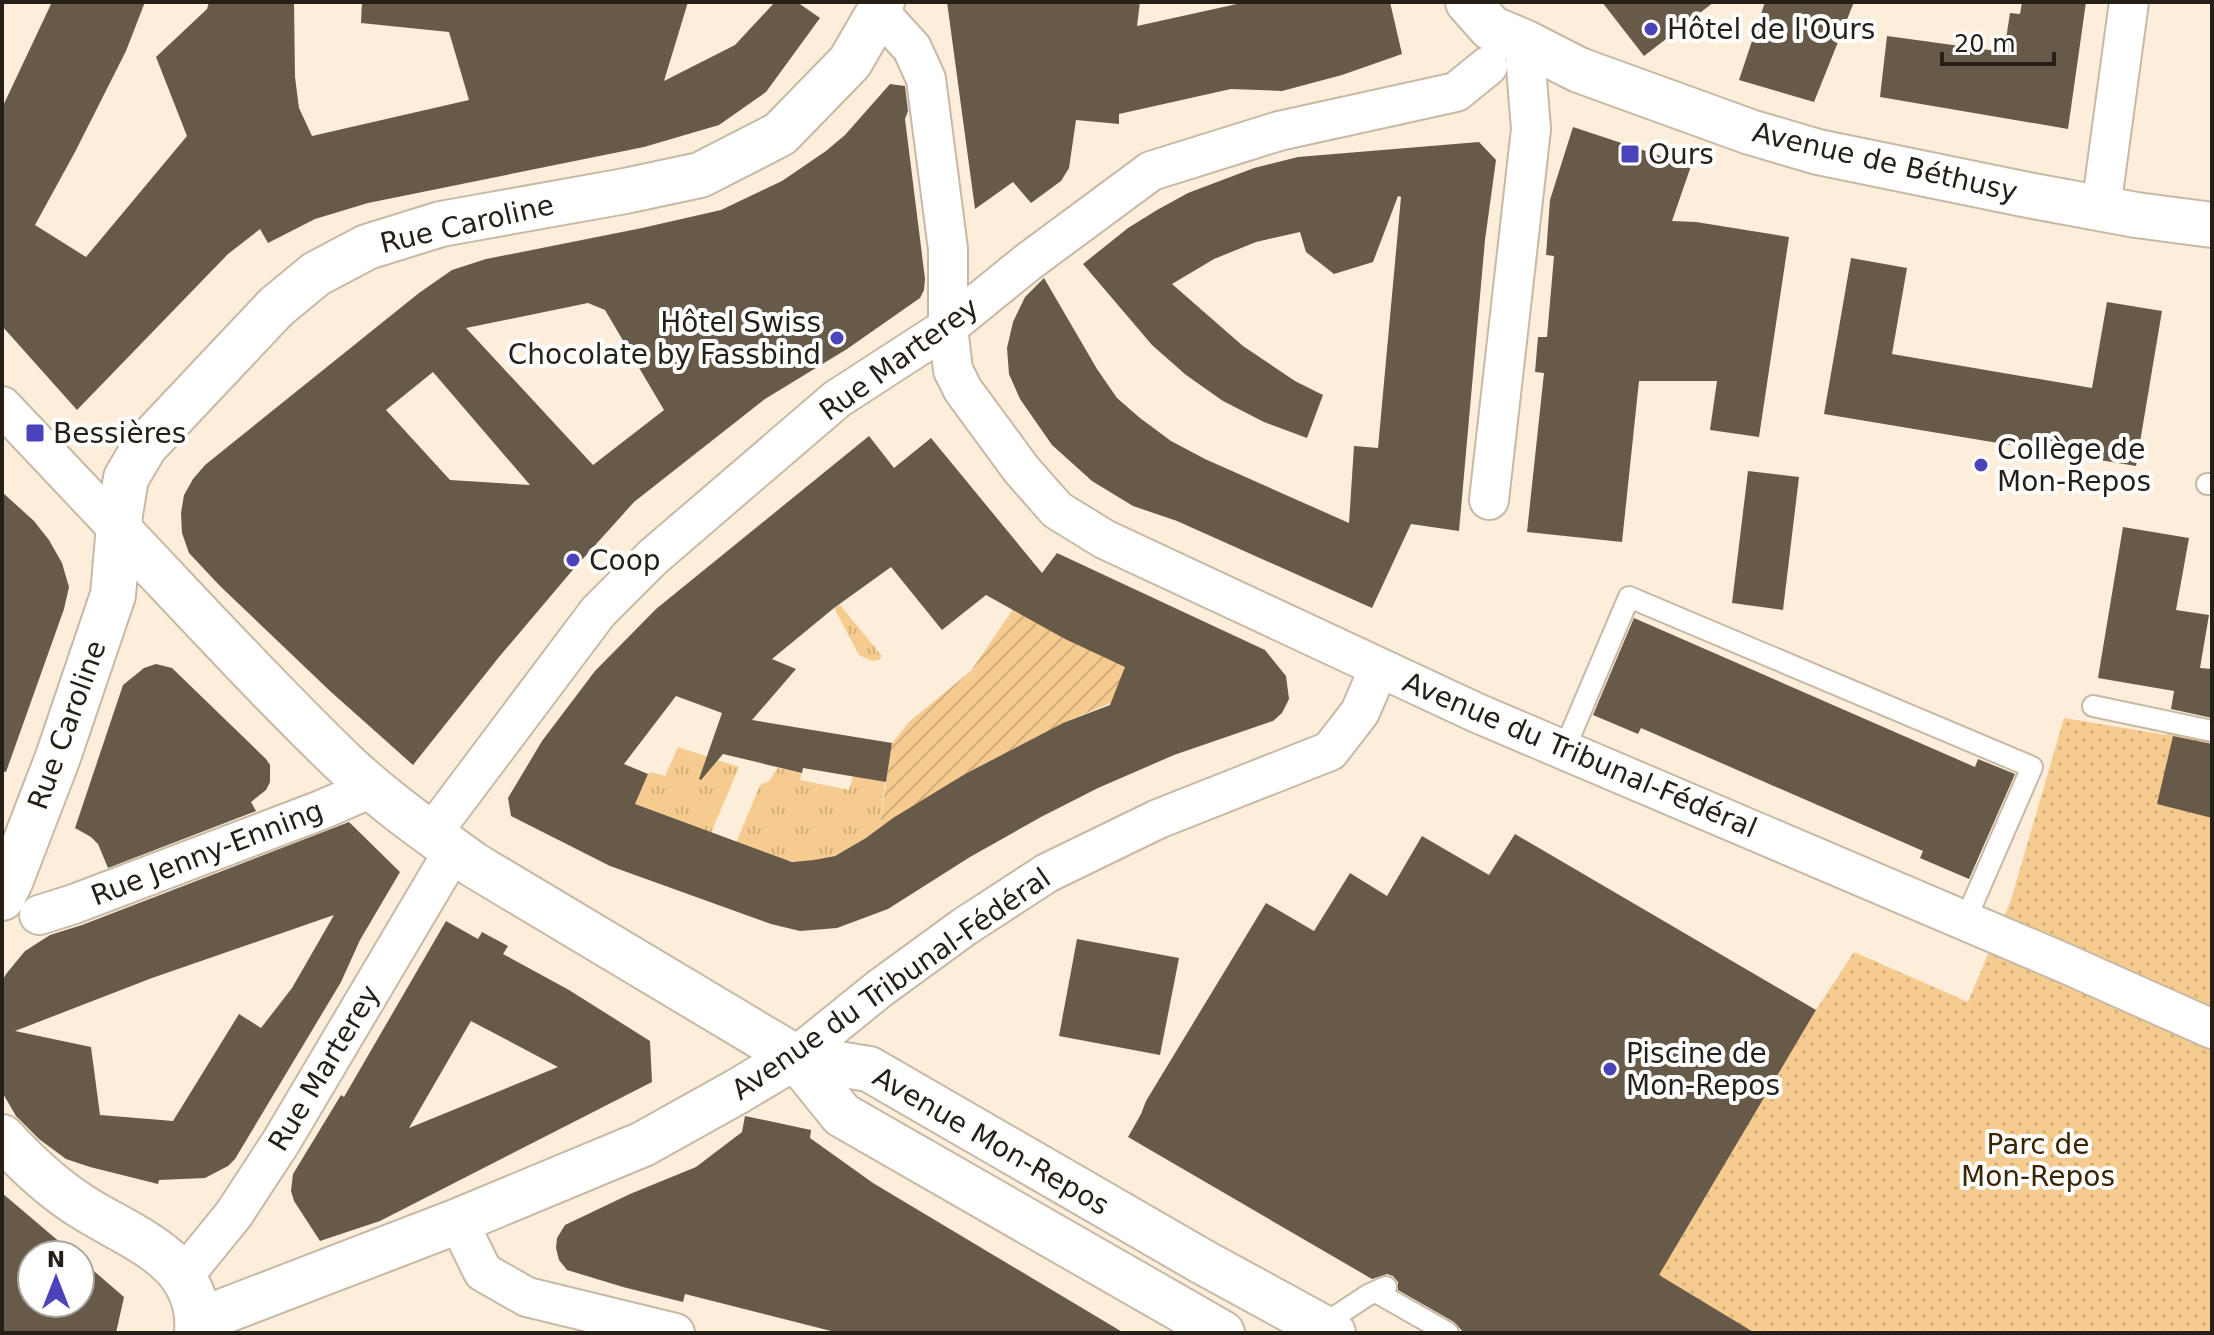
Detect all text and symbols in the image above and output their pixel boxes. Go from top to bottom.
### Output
place label: Hôtel de l'Ours [1667,13,1875,46]
scale bar [1942,16,2054,66]
marker: Hôtel de l'Ours [1642,20,1660,38]
text: 20 m [1954,30,2016,58]
street label: Avenue de Béthusy [1749,115,2021,209]
place label: Ours [1648,138,1714,171]
marker: Ours [1619,143,1641,165]
street label: Rue Caroline [377,188,557,260]
street label: Rue Marterey [813,290,985,428]
place label: Hôtel Swiss Chocolate by Fassbind [508,306,821,371]
marker: Hôtel Swiss Chocolate by Fassbind [828,329,846,347]
place label: Bessières [53,417,186,450]
marker: Bessières [24,422,46,444]
place label: Collège de Mon-Repos [1997,433,2151,498]
marker: Collège de Mon-Repos [1972,456,1990,474]
place label: Coop [589,544,661,577]
marker: Coop [564,551,582,569]
street label: Rue Caroline [21,636,113,814]
street label: Avenue du Tribunal-Fédéral [1398,665,1762,845]
street label: Rue Jenny-Enning [86,794,328,912]
street label: Avenue du Tribunal-Fédéral [725,861,1057,1107]
street label: Rue Marterey [261,979,387,1157]
place label: Piscine de Mon-Repos [1626,1037,1780,1102]
street label: Avenue Mon-Repos [867,1060,1115,1222]
marker: Piscine de Mon-Repos [1601,1060,1619,1078]
park label: Parc de Mon-Repos [1961,1128,2115,1193]
north arrow [16,1239,96,1319]
text: N [47,1247,65,1272]

